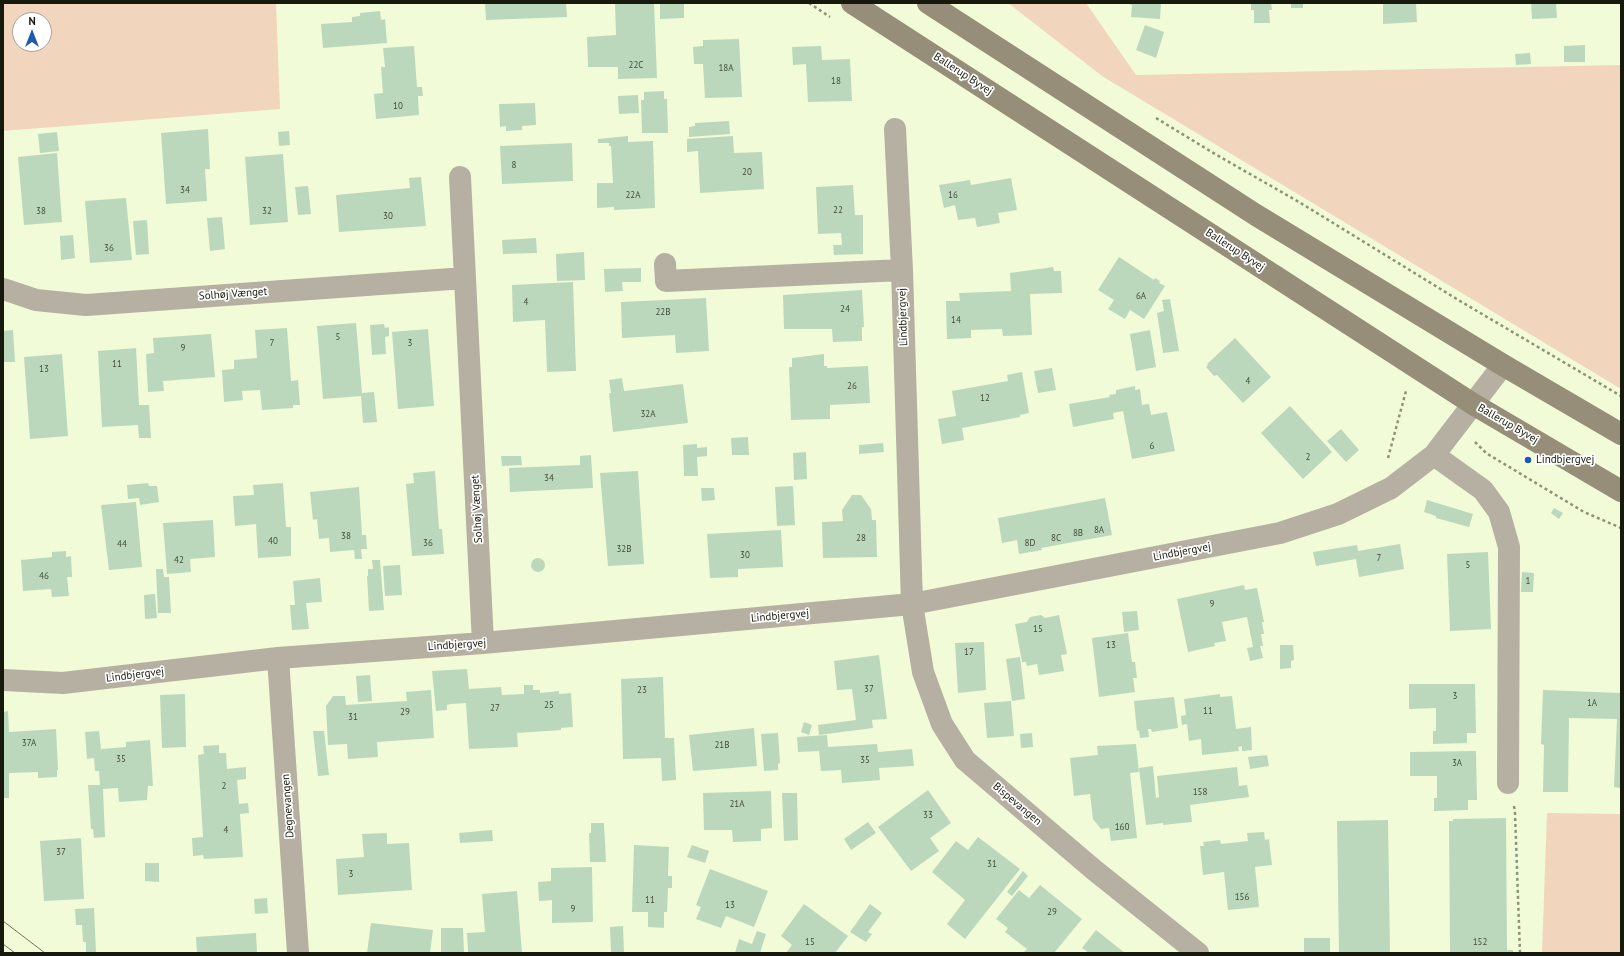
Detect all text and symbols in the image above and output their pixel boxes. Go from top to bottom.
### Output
north arrow [12,12,52,52]
text: N [28,14,36,28]
street label: Ballerup Byvej [931,50,995,98]
house number: 22C [629,60,643,70]
house number: 18A [718,63,734,73]
house number: 18 [831,76,841,86]
house number: 10 [393,101,403,111]
house number: 8 [512,160,516,170]
house number: 20 [742,167,752,177]
house number: 34 [180,185,190,195]
house number: 22A [625,190,641,200]
house number: 16 [948,190,958,200]
house number: 22 [833,205,843,215]
house number: 38 [36,206,46,216]
house number: 32 [262,206,272,216]
house number: 30 [383,211,393,221]
street label: Ballerup Byvej [1203,226,1267,274]
house number: 36 [104,243,114,253]
street label: Solhøj Vænget [198,285,268,303]
street label: Lindbjergvej [895,288,911,346]
house number: 6A [1136,291,1146,301]
house number: 4 [524,297,528,307]
house number: 24 [840,304,850,314]
house number: 22B [655,307,671,317]
house number: 14 [951,315,961,325]
house number: 5 [336,332,340,342]
house number: 7 [270,338,274,348]
house number: 3 [408,338,412,348]
house number: 9 [181,343,185,353]
house number: 11 [112,359,122,369]
house number: 13 [39,364,49,374]
house number: 4 [1246,376,1250,386]
house number: 26 [847,381,857,391]
house number: 12 [980,393,990,403]
street label: Ballerup Byvej [1475,401,1541,447]
house number: 32A [640,409,656,419]
house number: 6 [1150,441,1154,451]
house number: 2 [1306,452,1310,462]
place label: Lindbjergvej [1536,453,1594,467]
marker: Lindbjergvej [1523,455,1533,465]
house number: 34 [544,473,554,483]
street label: Solhøj Vænget [469,474,485,544]
house number: 8A [1094,525,1104,535]
house number: 8B [1073,528,1083,538]
house number: 38 [341,531,351,541]
house number: 28 [856,533,866,543]
house number: 8C [1051,533,1061,543]
house number: 40 [268,536,278,546]
house number: 36 [423,538,433,548]
house number: 8D [1025,538,1035,548]
house number: 44 [117,539,127,549]
street label: Lindbjergvej [1152,540,1212,564]
house number: 32B [616,544,632,554]
house number: 30 [740,550,750,560]
house number: 7 [1377,553,1381,563]
house number: 42 [174,555,184,565]
house number: 5 [1466,560,1470,570]
house number: 46 [39,571,49,581]
house number: 1 [1526,576,1530,586]
house number: 9 [1210,599,1214,609]
street label: Lindbjergvej [750,607,810,625]
house number: 15 [1033,624,1043,634]
street label: Lindbjergvej [427,636,487,654]
house number: 13 [1106,640,1116,650]
house number: 17 [964,647,974,657]
street label: Lindbjergvej [105,665,165,685]
house number: 37 [864,684,874,694]
house number: 23 [637,685,647,695]
house number: 3 [1453,691,1457,701]
house number: 1A [1587,698,1597,708]
house number: 25 [544,700,554,710]
house number: 27 [490,703,500,713]
house number: 11 [1203,706,1213,716]
house number: 29 [400,707,410,717]
house number: 31 [348,712,358,722]
house number: 37A [22,738,36,748]
house number: 21B [714,740,730,750]
house number: 35 [116,754,126,764]
house number: 35 [860,755,870,765]
house number: 3A [1452,758,1462,768]
street label: Degnevangen [279,774,297,838]
street label: Bispevangen [990,780,1044,828]
house number: 2 [222,781,226,791]
house number: 158 [1193,787,1207,797]
house number: 21A [729,799,745,809]
house number: 33 [923,810,933,820]
house number: 160 [1115,822,1129,832]
house number: 4 [224,825,228,835]
house number: 37 [56,847,66,857]
house number: 31 [987,859,997,869]
house number: 3 [349,869,353,879]
house number: 156 [1235,892,1249,902]
house number: 11 [645,895,655,905]
house number: 13 [725,900,735,910]
house number: 9 [571,904,575,914]
house number: 29 [1047,907,1057,917]
house number: 15 [805,937,815,947]
house number: 152 [1473,937,1487,947]

